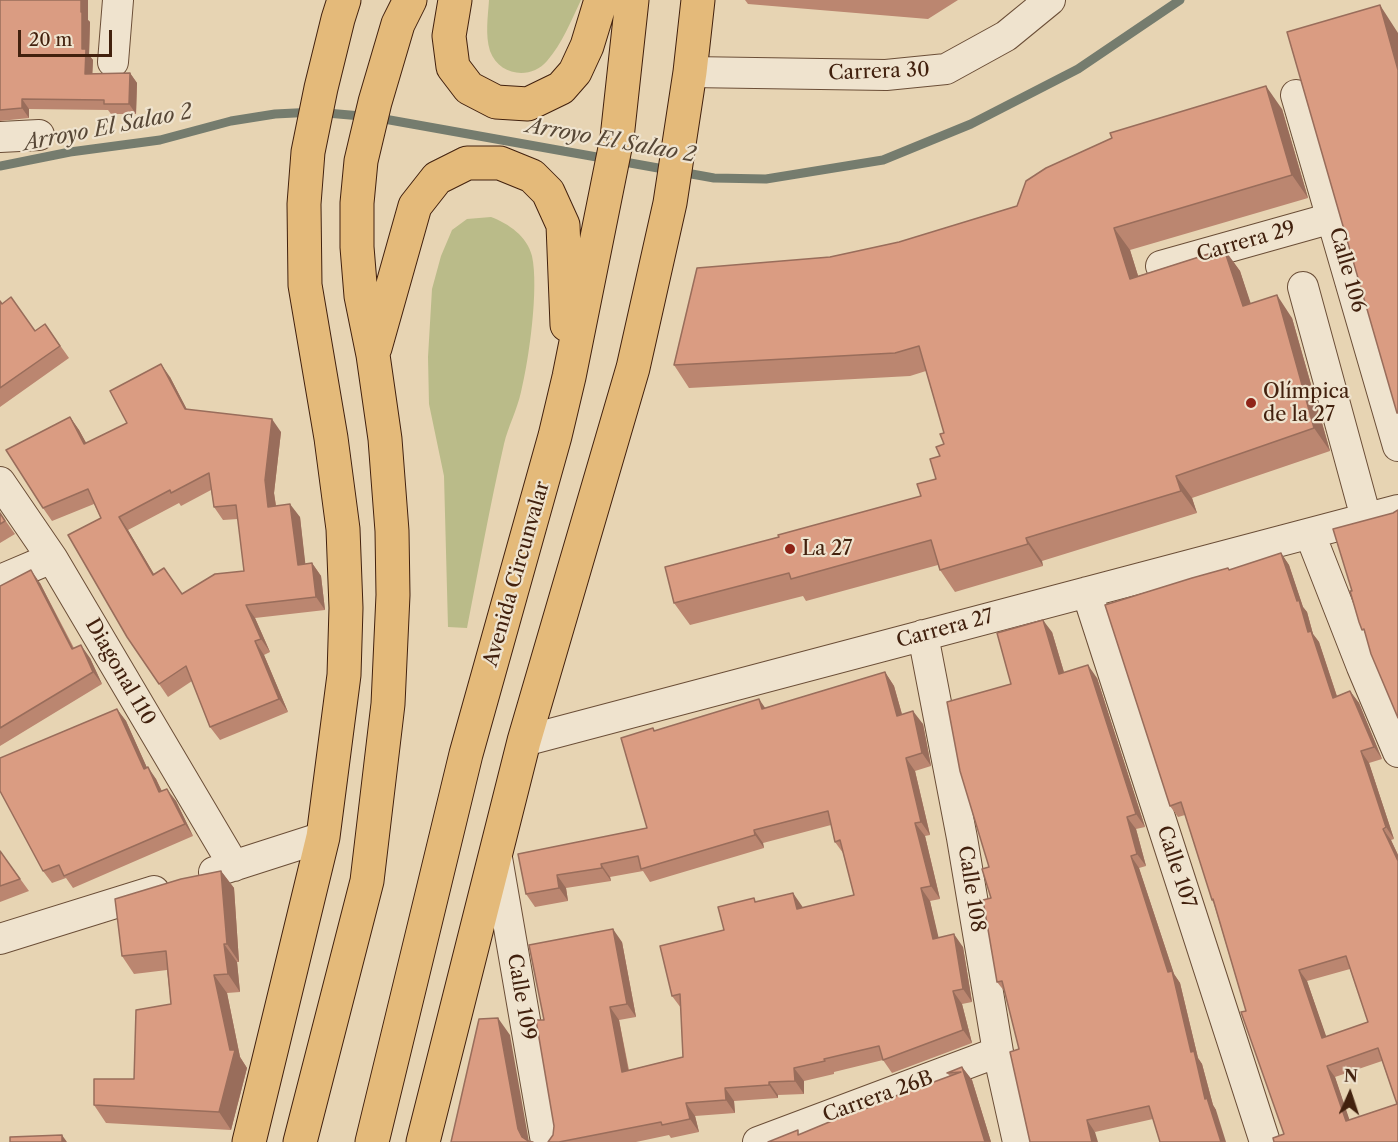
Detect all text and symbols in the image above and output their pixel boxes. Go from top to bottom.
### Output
scale bar [21,18,116,56]
text: 20 m [29,29,72,51]
street label: Carrera 30 [828,58,930,86]
water label: Arroyo El Salao 2 [21,99,195,157]
water label: Arroyo El Salao 2 [524,114,698,168]
street label: Carrera 29 [1194,217,1298,267]
street label: Calle 106 [1323,225,1371,315]
place label: Olímpica de la 27 [1263,380,1350,427]
marker: Olímpica de la 27 [1244,396,1258,410]
street label: Avenida Circunvalar [479,478,555,670]
place label: La 27 [802,537,852,561]
marker: La 27 [783,542,797,556]
street label: Carrera 27 [894,605,996,653]
street label: Diagonal 110 [80,614,160,730]
street label: Calle 107 [1151,823,1201,911]
street label: Calle 108 [952,844,990,934]
street label: Calle 109 [502,952,540,1042]
north arrow [1320,1064,1380,1124]
street label: Carrera 26B [820,1066,936,1128]
text: N [1343,1066,1358,1086]

